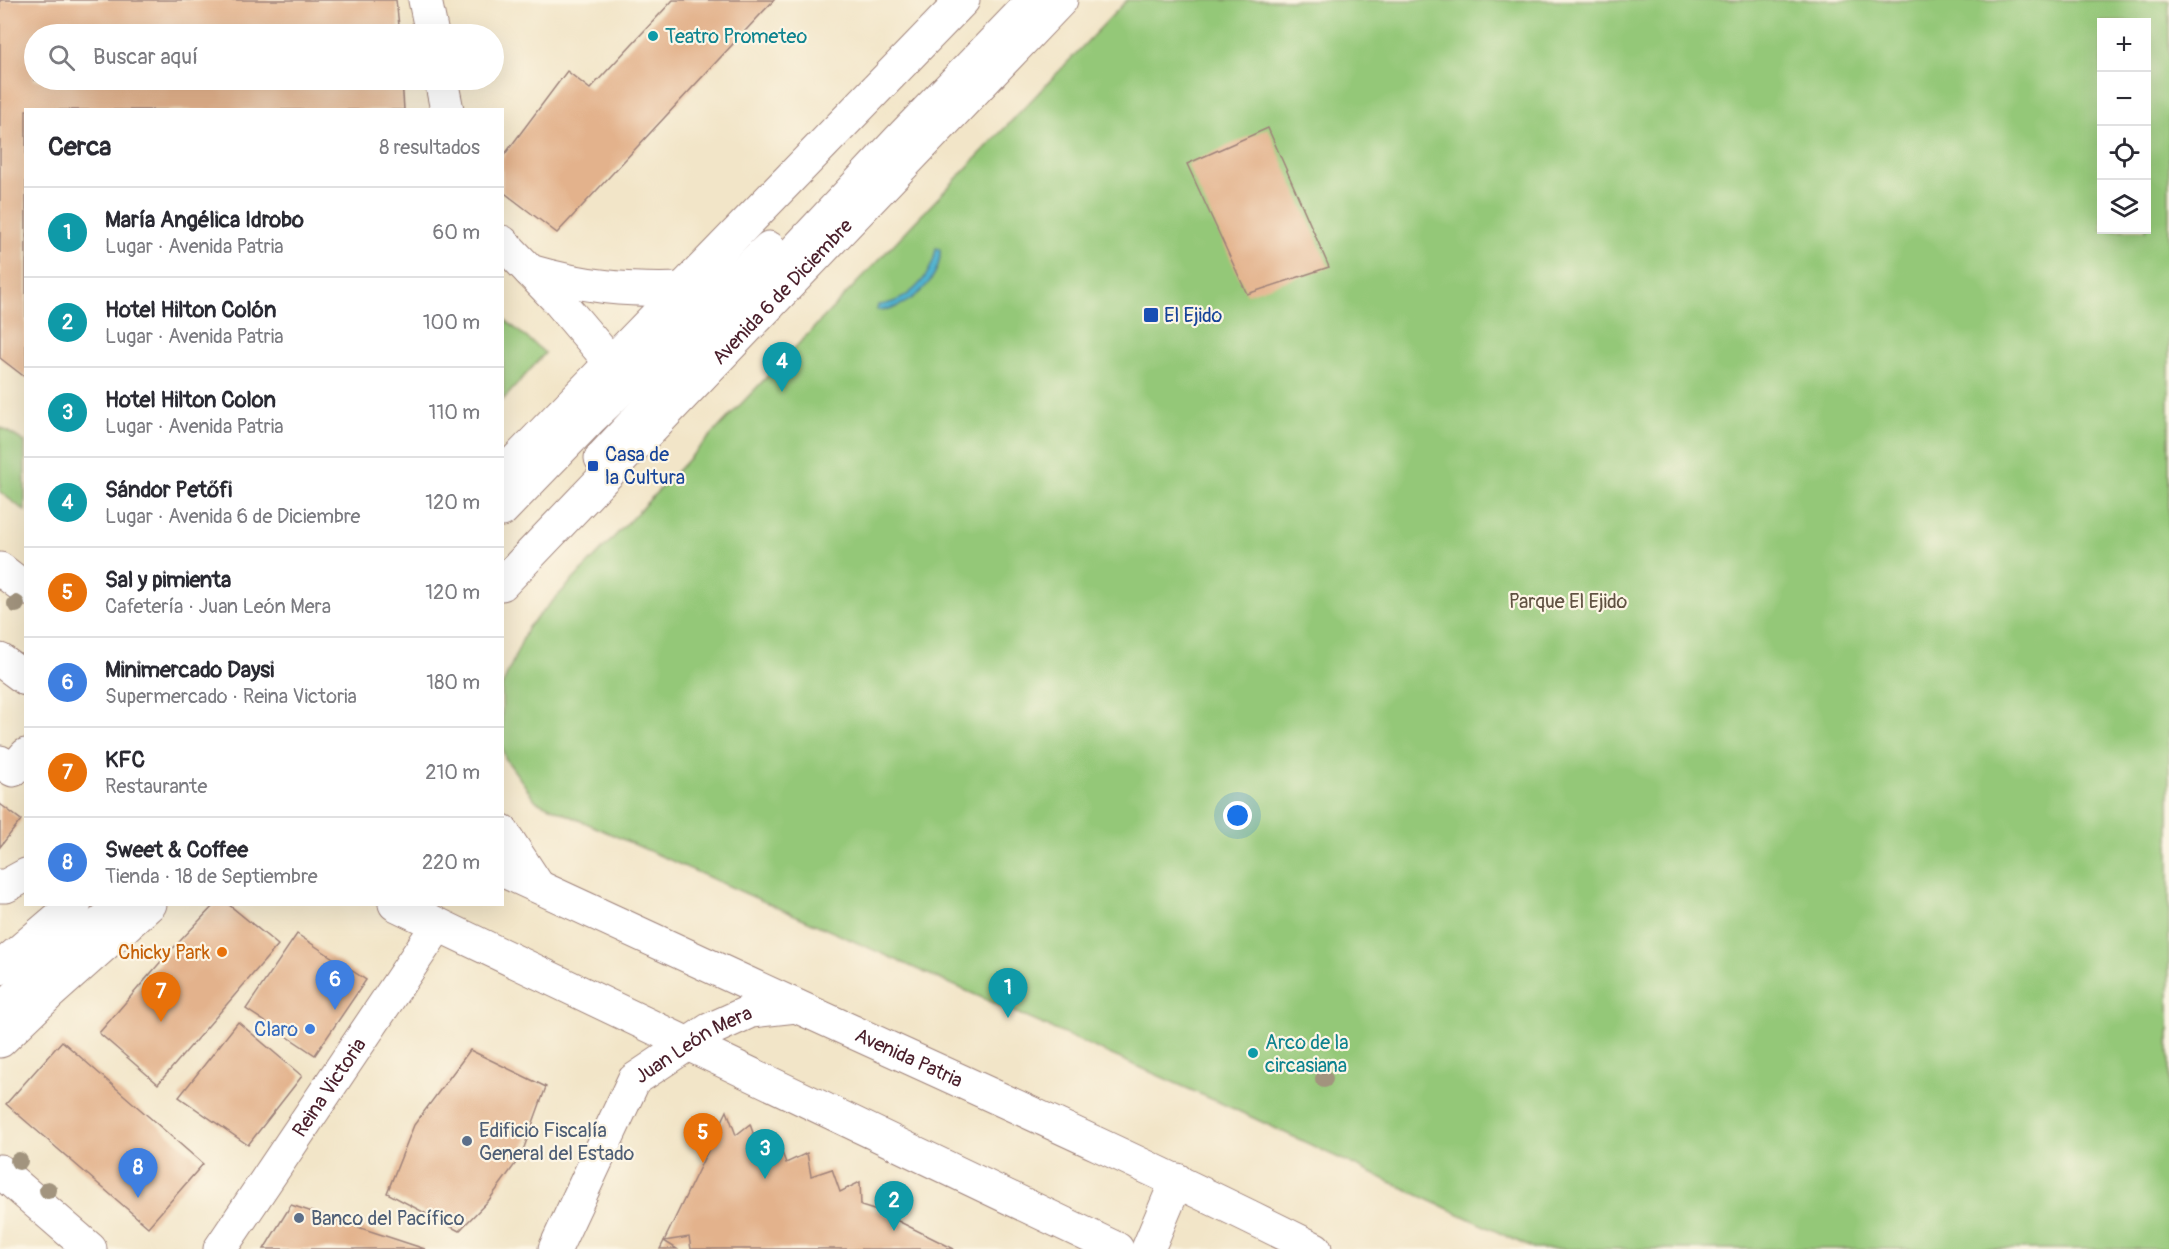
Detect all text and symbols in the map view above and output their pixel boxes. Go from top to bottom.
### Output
map controls [2097,18,2151,234]
button: + [2097,18,2151,72]
search box [24,24,504,90]
place label: Teatro Prometeo [665,24,807,49]
marker: Teatro Prometeo [646,29,660,43]
icon: search [45,41,78,74]
text: Buscar aquí [93,43,198,71]
button: − [2097,72,2151,126]
button: locate [2097,126,2151,180]
text: Cerca [48,131,111,163]
text: 8 resultados [379,135,480,160]
button: layers [2097,180,2151,234]
text: María Angélica Idrobo [105,206,304,234]
street label: Avenida 6 de Diciembre [706,213,858,370]
text: 1 [64,220,71,245]
text: 60 m [433,220,480,245]
text: Lugar · Avenida Patria [105,234,284,259]
text: Hotel Hilton Colón [105,296,276,324]
place label: El Ejido [1164,303,1222,328]
marker: El Ejido [1142,306,1160,324]
text: 2 [62,310,73,335]
text: 100 m [423,310,480,335]
text: Lugar · Avenida Patria [105,324,284,349]
pin: 4 [762,342,802,392]
text: Hotel Hilton Colon [105,386,276,414]
text: 3 [62,400,73,425]
text: 110 m [429,400,480,425]
text: Lugar · Avenida Patria [105,414,284,439]
place label: Casa de la Cultura [605,442,685,490]
marker: Casa de la Cultura [586,459,600,473]
text: Sándor Petőfi [105,476,232,504]
text: 4 [62,490,73,515]
text: 120 m [425,490,480,515]
text: Lugar · Avenida 6 de Diciembre [105,504,360,529]
text: Sal y pimienta [105,566,231,594]
text: 5 [62,580,73,605]
text: 120 m [425,580,480,605]
park label: Parque El Ejido [1509,589,1628,614]
text: Cafetería · Juan León Mera [105,594,331,619]
text: Minimercado Daysi [105,656,274,684]
text: 6 [62,670,73,695]
text: 180 m [426,670,480,695]
text: Supermercado · Reina Victoria [105,684,357,709]
text: KFC [105,746,145,774]
text: 7 [62,760,73,785]
text: 210 m [425,760,480,785]
text: Restaurante [105,774,207,799]
your location [1223,801,1252,830]
text: Sweet & Coffee [105,836,248,864]
text: 8 [62,850,73,875]
text: 220 m [422,850,480,875]
text: Tienda · 18 de Septiembre [105,864,318,889]
place label: Chicky Park [118,940,211,965]
marker: Chicky Park [215,945,229,959]
pin: 6 [316,960,354,1010]
pin: 1 [988,968,1028,1018]
pin: 7 [142,972,180,1022]
street label: Juan León Mera [630,1000,756,1089]
place label: Claro [254,1017,298,1042]
marker: Claro [303,1022,317,1036]
street label: Avenida Patria [851,1022,967,1093]
place label: Arco de la circasiana [1265,1030,1349,1078]
street label: Reina Victoria [287,1033,371,1142]
marker: Arco de la circasiana [1246,1046,1260,1060]
pin: 5 [684,1114,722,1163]
place label: Edificio Fiscalía General del Estado [479,1118,634,1166]
pin: 3 [746,1130,784,1179]
marker: Edificio Fiscalía General del Estado [460,1134,474,1148]
pin: 8 [118,1148,158,1198]
pin: 2 [874,1182,914,1231]
place label: Banco del Pacífico [311,1206,465,1231]
marker: Banco del Pacífico [292,1211,306,1225]

